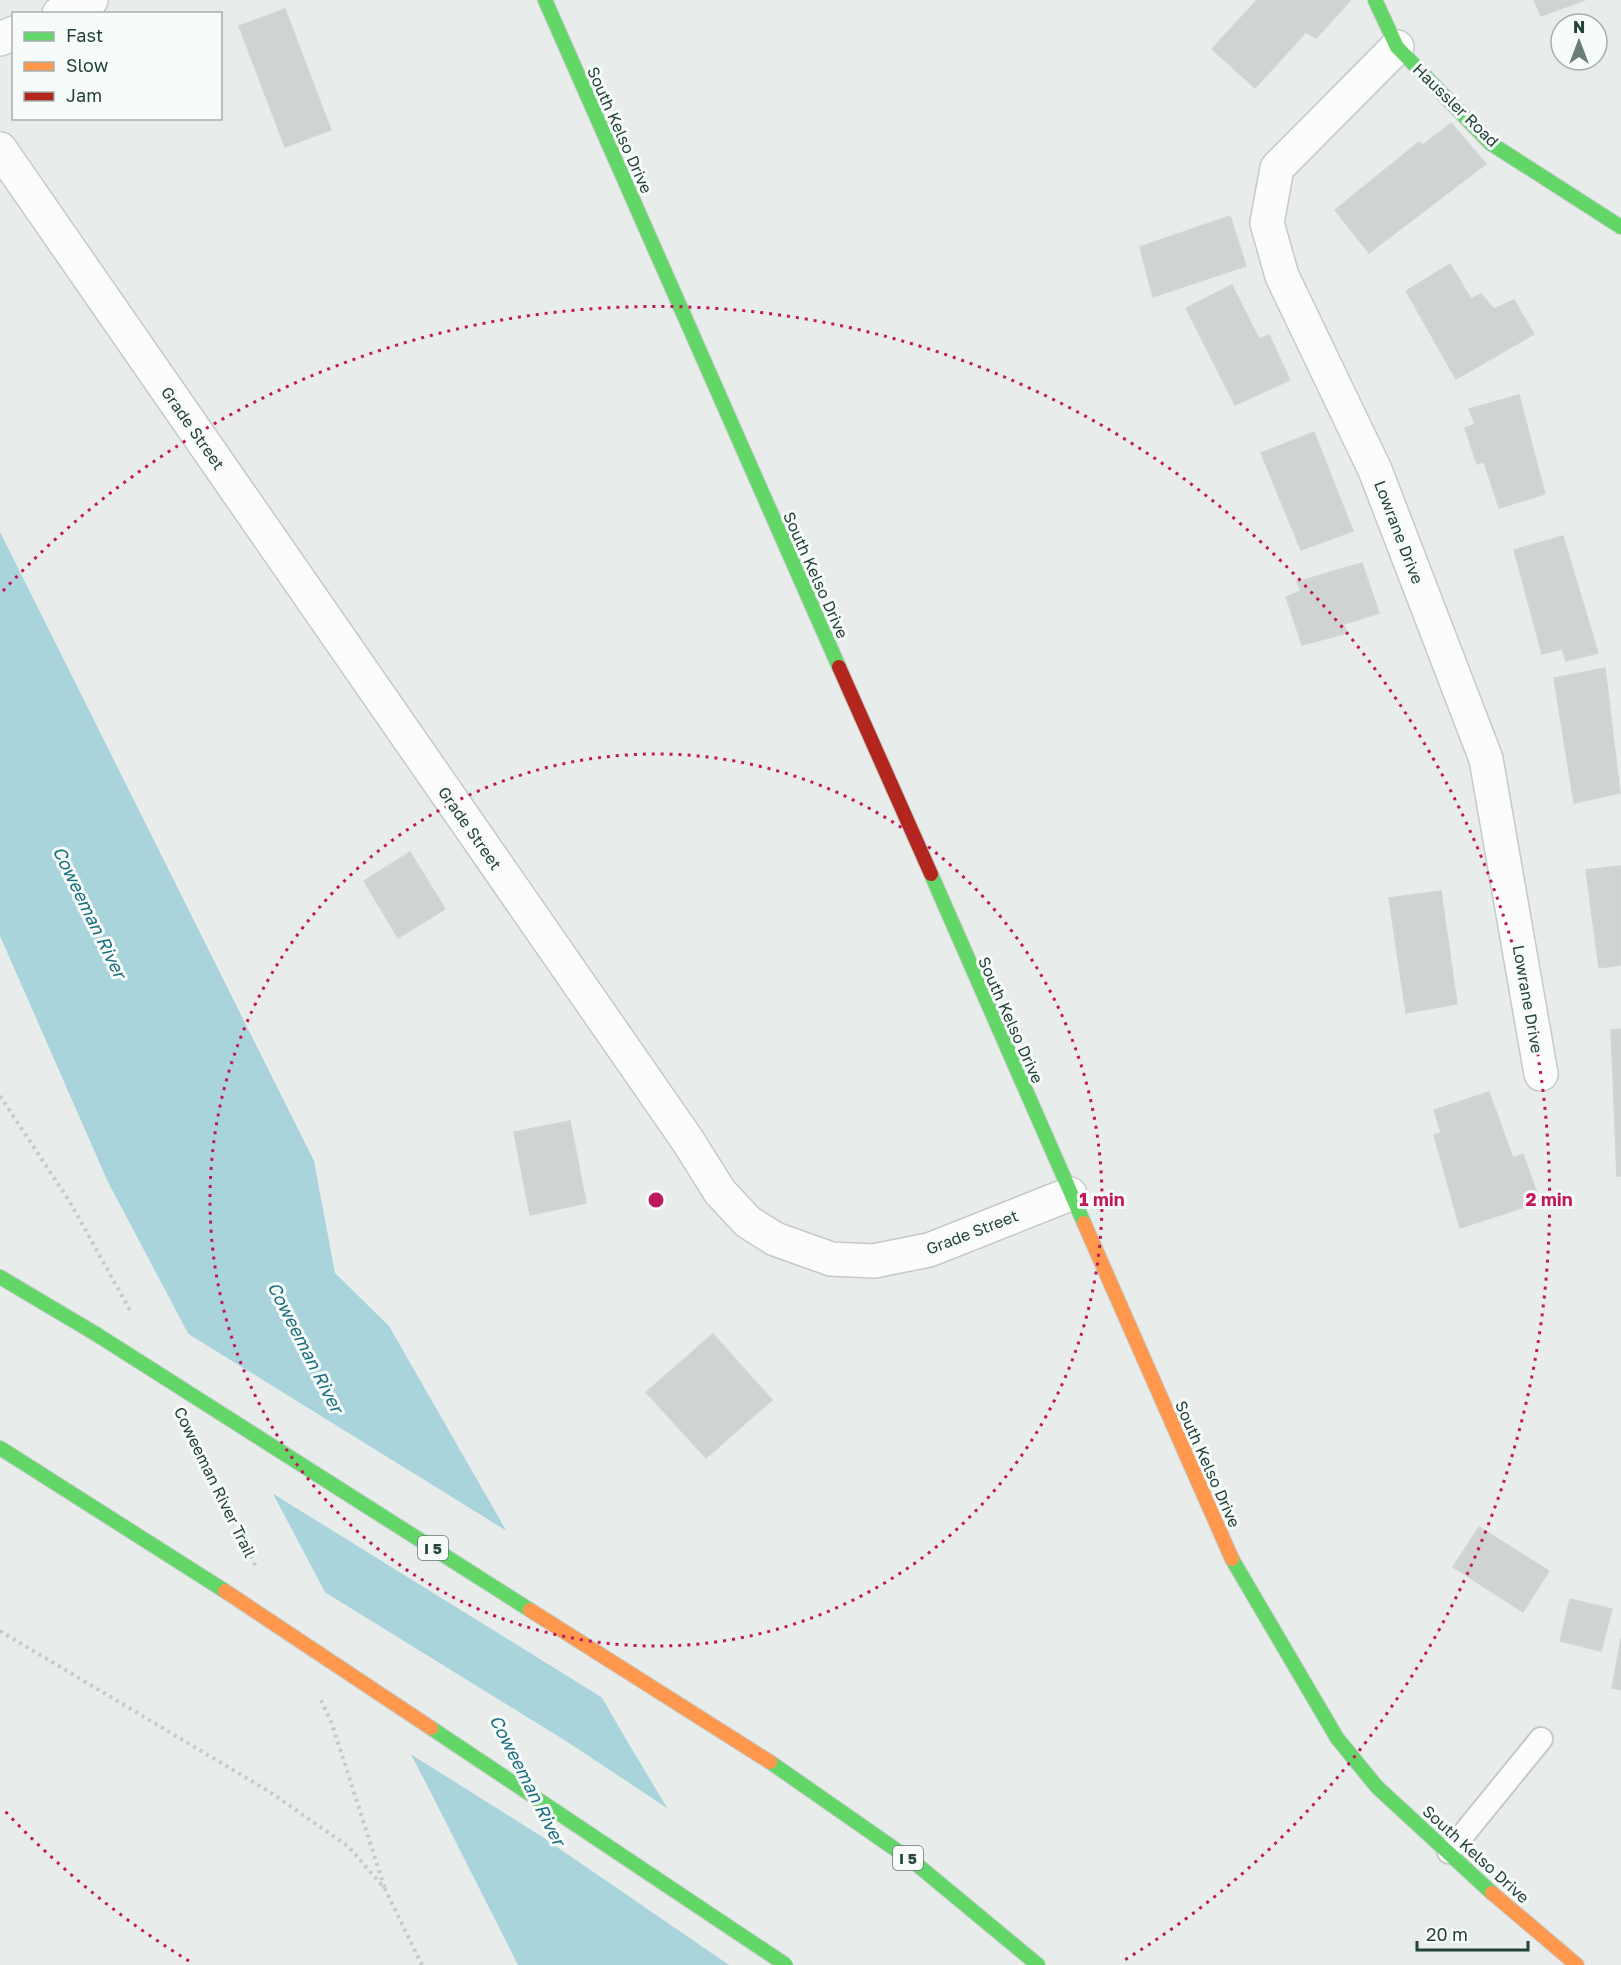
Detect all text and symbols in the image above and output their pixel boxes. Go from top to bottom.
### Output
legend [12,12,222,120]
north arrow [1549,12,1609,72]
text: N [1573,17,1585,37]
text: Fast [66,24,103,46]
text: Slow [66,54,109,76]
street label: Haussler Road [1409,59,1503,151]
street label: South Kelso Drive [583,64,657,196]
text: Jam [66,84,102,106]
street label: Grade Street [157,383,229,473]
street label: Lowrane Drive [1370,477,1428,587]
street label: South Kelso Drive [779,509,853,641]
street label: Grade Street [434,783,506,873]
water label: Coweeman River [49,842,133,984]
street label: Lowrane Drive [1509,943,1547,1055]
street label: South Kelso Drive [974,954,1048,1086]
text: 1 min [1079,1188,1125,1210]
text: 2 min [1525,1188,1573,1210]
centre of rings [646,1190,666,1210]
street label: Grade Street [923,1205,1021,1259]
water label: Coweeman River [263,1278,350,1419]
street label: South Kelso Drive [1171,1398,1245,1530]
street label: Coweeman River Trail [170,1403,260,1561]
road number: I 5 [418,1536,448,1560]
water label: Coweeman River [485,1711,572,1852]
street label: South Kelso Drive [1419,1801,1533,1907]
road number: I 5 [893,1846,923,1870]
scale bar [1417,1914,1528,1952]
text: 20 m [1426,1923,1468,1945]

